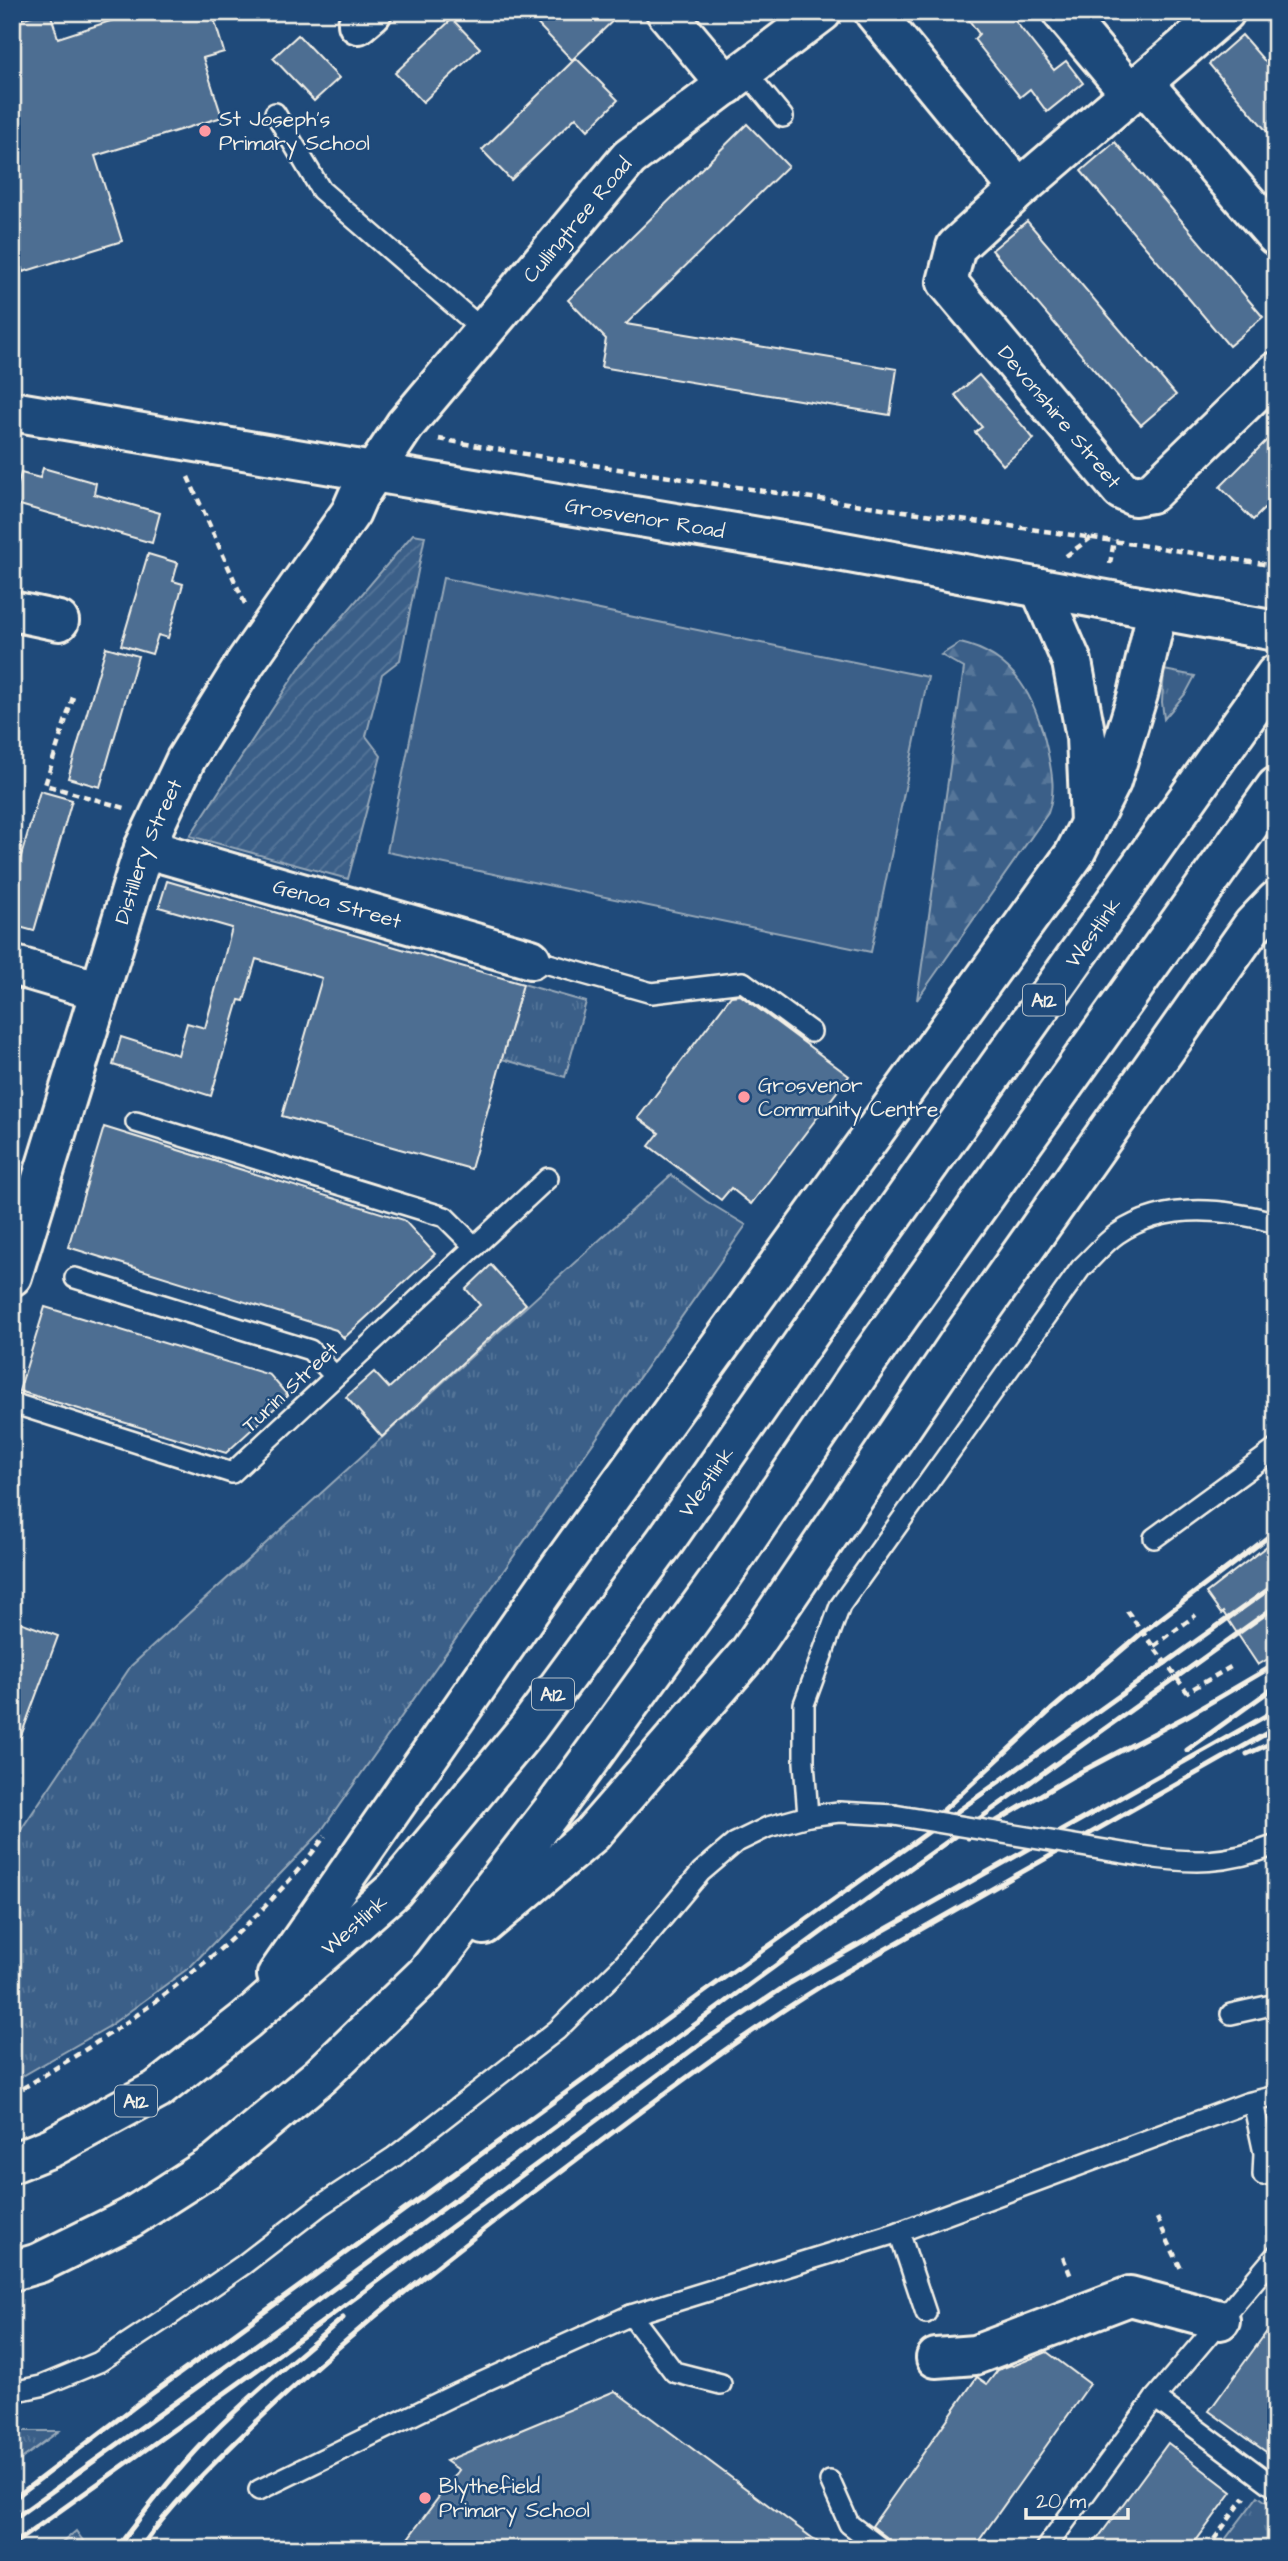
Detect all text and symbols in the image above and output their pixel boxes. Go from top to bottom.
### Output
place label: St Joseph's Primary School [219,105,370,160]
marker: St Joseph's Primary School [197,123,213,139]
street label: Cullingtree Road [516,151,639,289]
street label: Devonshire Street [991,339,1128,495]
street label: Grosvenor Road [563,491,727,546]
street label: Distillery Street [107,774,190,928]
street label: Genoa Street [270,872,405,936]
street label: Westlink [1059,892,1129,974]
road number: A12 [1023,984,1065,1016]
place label: Grosvenor Community Centre [758,1071,938,1126]
marker: Grosvenor Community Centre [736,1089,752,1105]
street label: Turin Street [236,1335,345,1440]
street label: Westlink [672,1441,742,1523]
road number: A12 [532,1678,574,1710]
street label: Westlink [315,1888,394,1963]
road number: A12 [115,2086,157,2116]
place label: Blythefield Primary School [439,2472,590,2527]
scale bar [1026,2477,1127,2521]
text: 20 m [1036,2487,1087,2516]
marker: Blythefield Primary School [417,2490,433,2506]

